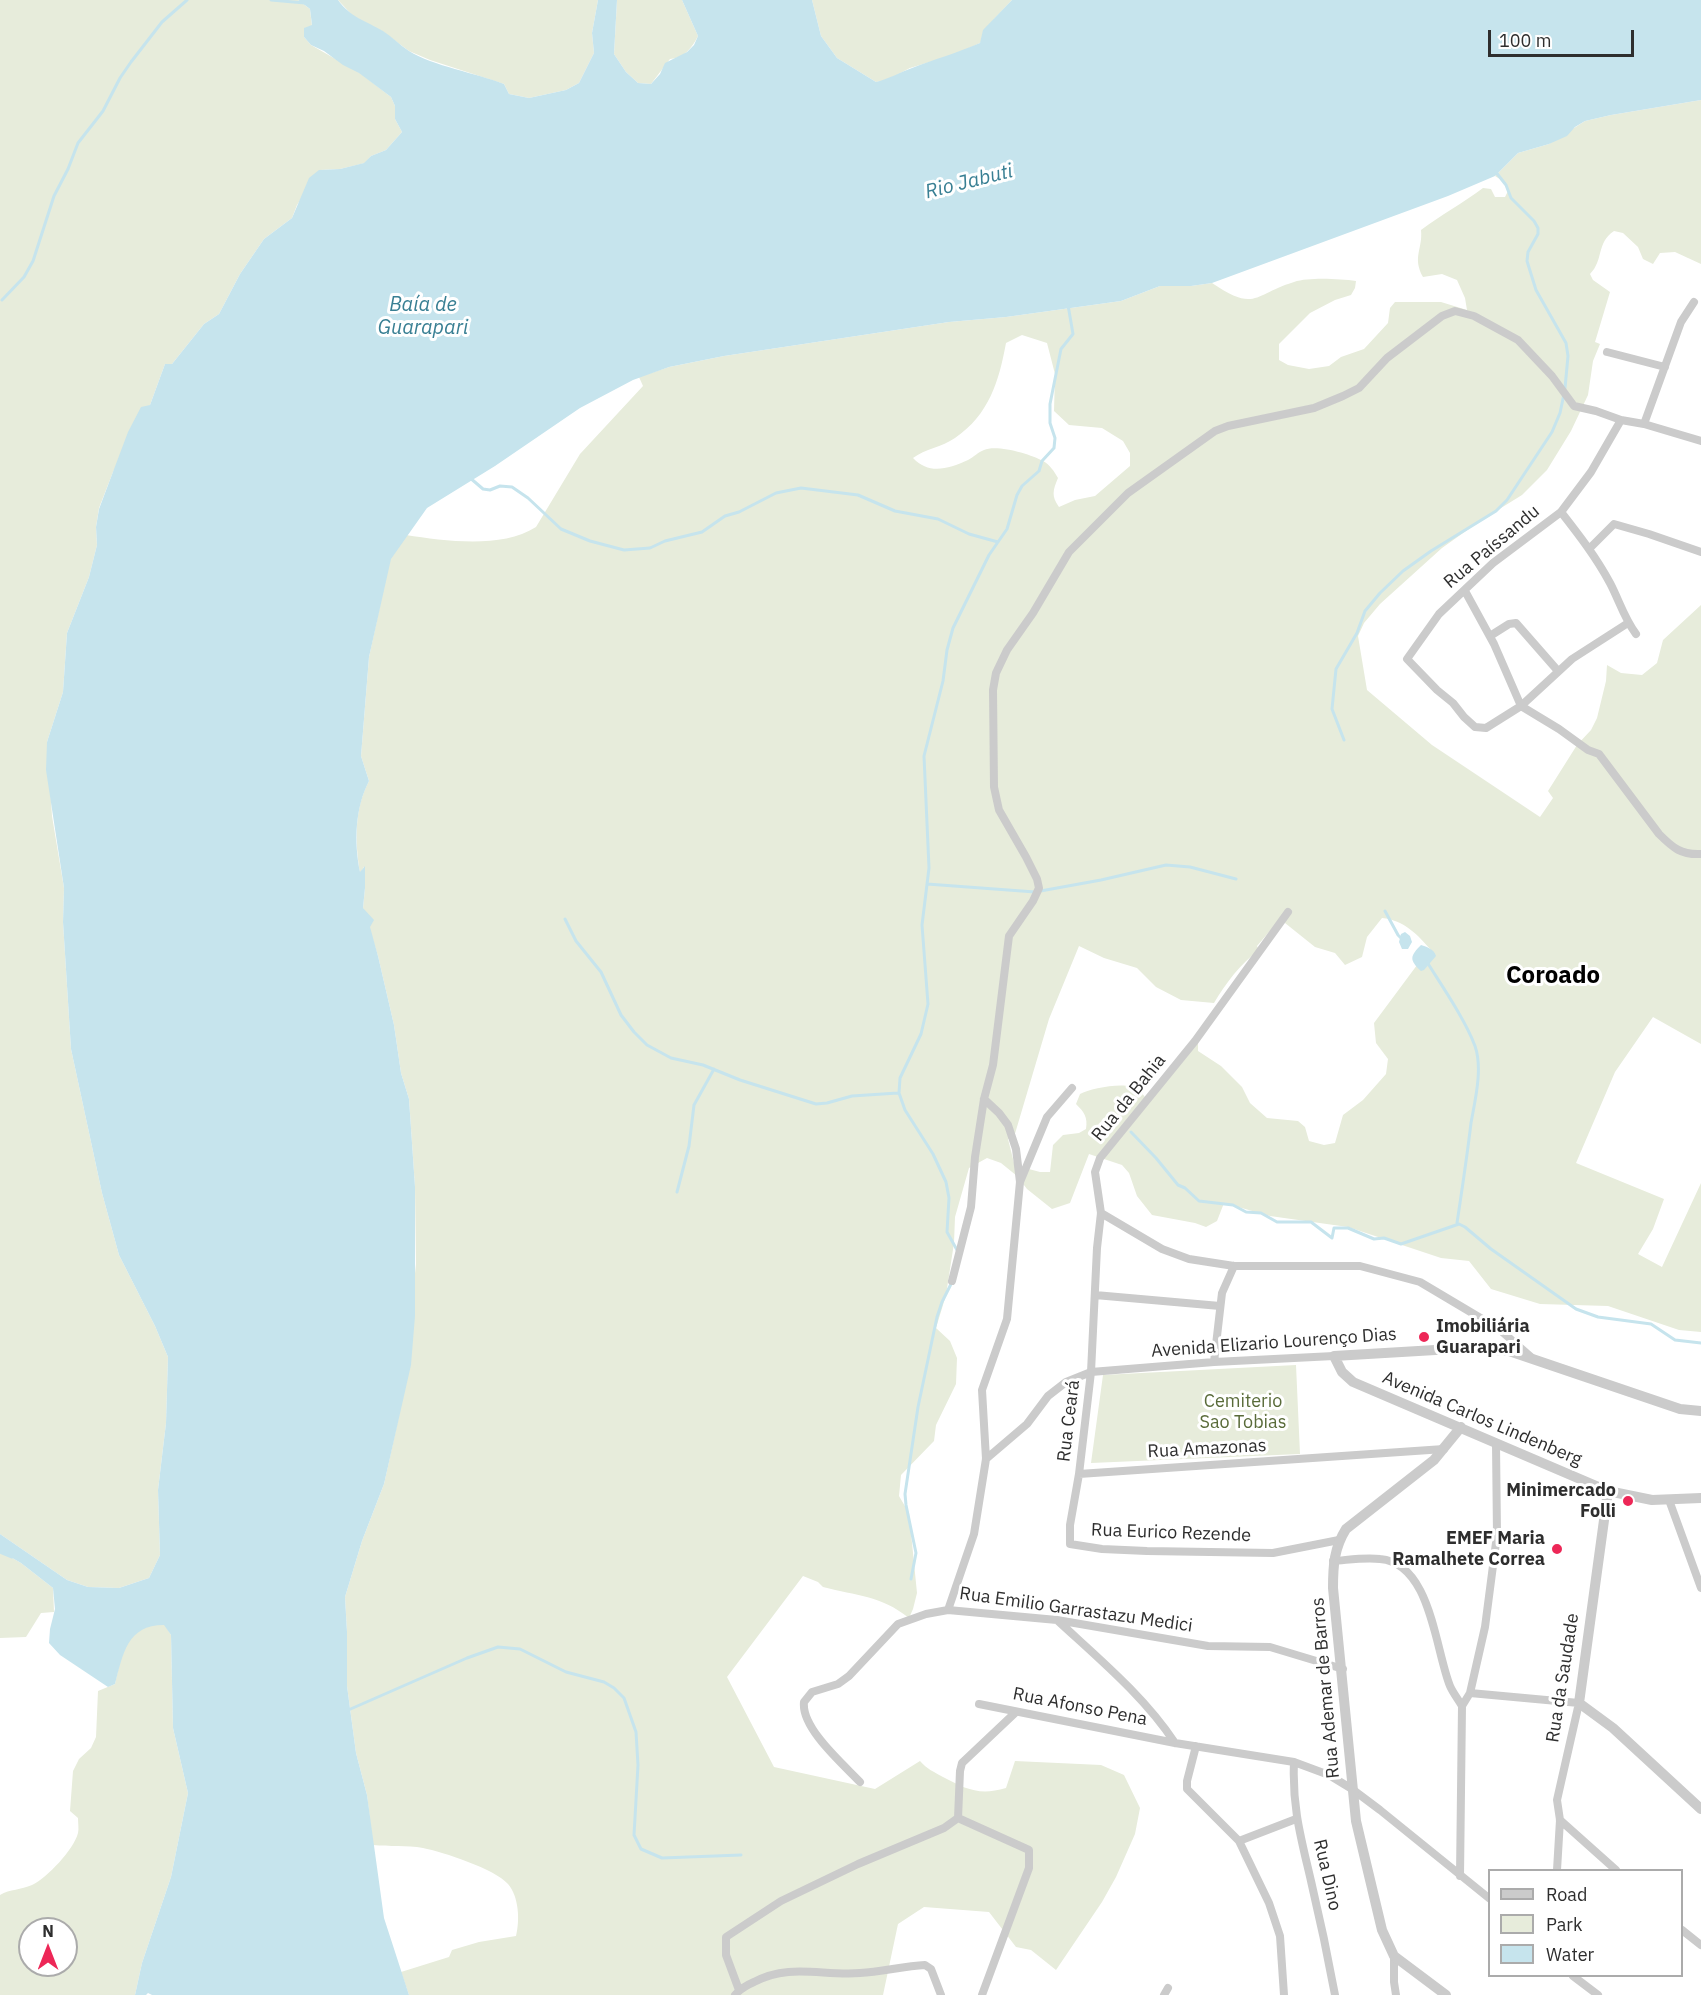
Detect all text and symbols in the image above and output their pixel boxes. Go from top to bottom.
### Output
scale bar [1491,18,1636,56]
text: 100 m [1499,29,1551,52]
water label: Rio Jabuti [923,160,1015,204]
water label: Baía de Guarapari [378,293,468,340]
street label: Rua Paíssandu [1440,501,1544,593]
district label: Coroado [1506,962,1600,990]
street label: Rua da Bahia [1087,1050,1171,1146]
place label: Imobiliária Guarapari [1436,1316,1530,1358]
street label: Avenida Elizario Lourenço Dias [1151,1324,1397,1362]
marker: Imobiliária Guarapari [1417,1330,1431,1344]
street label: Avenida Carlos Lindenberg [1379,1367,1585,1471]
street label: Rua Ceará [1053,1379,1085,1463]
park label: Cemiterio Sao Tobias [1200,1391,1286,1434]
street label: Rua Amazonas [1147,1435,1267,1463]
place label: Minimercado Folli [1506,1480,1616,1522]
marker: Minimercado Folli [1621,1494,1635,1508]
street label: Rua Eurico Rezende [1091,1519,1251,1547]
place label: EMEF Maria Ramalhete Correa [1392,1528,1545,1570]
marker: EMEF Maria Ramalhete Correa [1550,1542,1564,1556]
street label: Rua Emilio Garrastazu Medici [958,1583,1194,1637]
street label: Rua Ademar de Barros [1307,1597,1345,1779]
street label: Rua da Saudade [1542,1612,1584,1744]
street label: Rua Afonso Pena [1011,1683,1149,1731]
street label: Rua Dino [1308,1837,1346,1913]
legend [1488,1869,1683,1977]
text: Road [1546,1883,1587,1906]
text: Park [1546,1913,1582,1936]
north arrow [18,1917,78,1977]
text: N [42,1921,54,1941]
text: Water [1546,1943,1594,1966]

